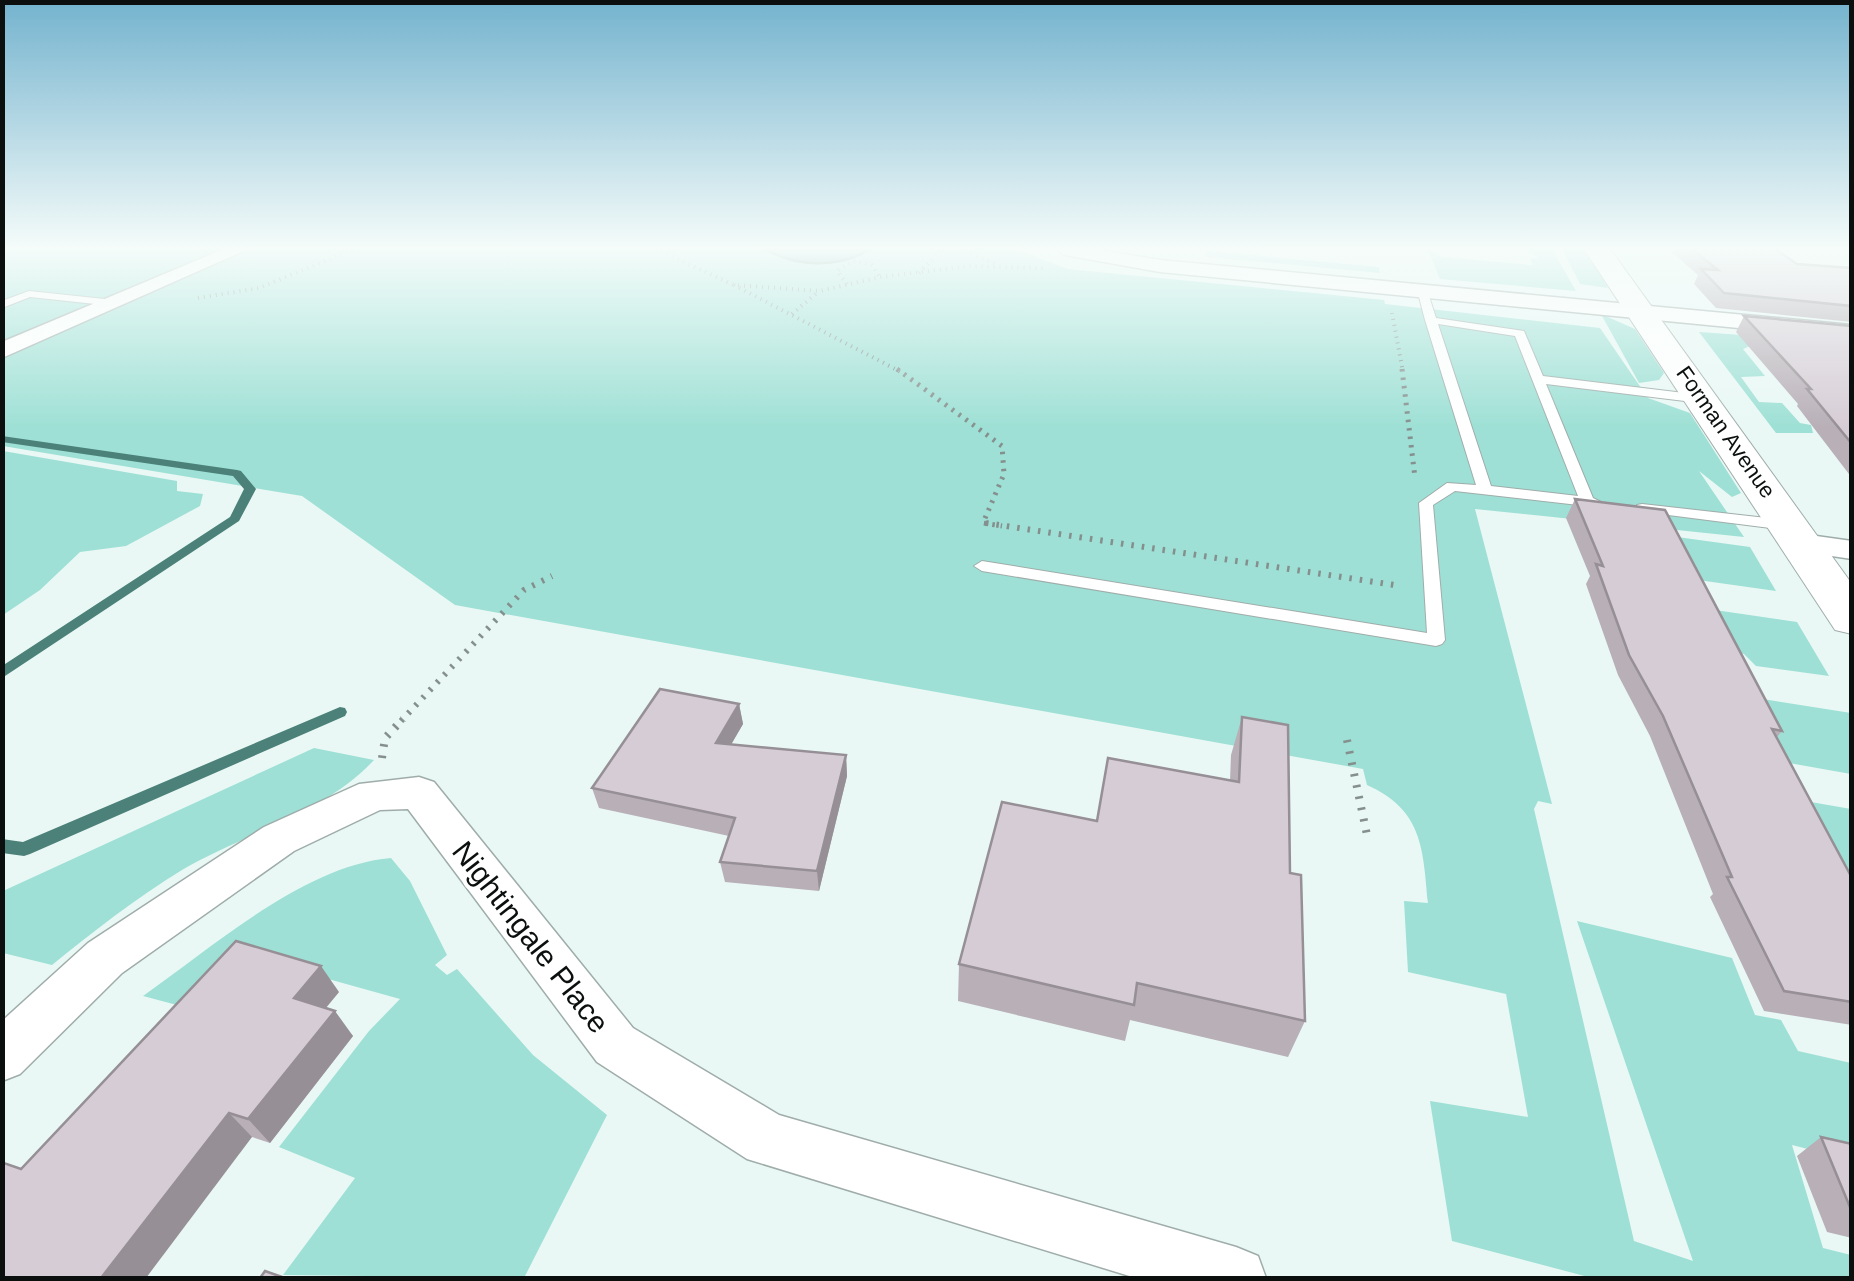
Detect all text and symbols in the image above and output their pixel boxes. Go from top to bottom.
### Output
street label: Forman Avenue [1671,361,1781,503]
street label: Nightingale Place [446,835,616,1039]

